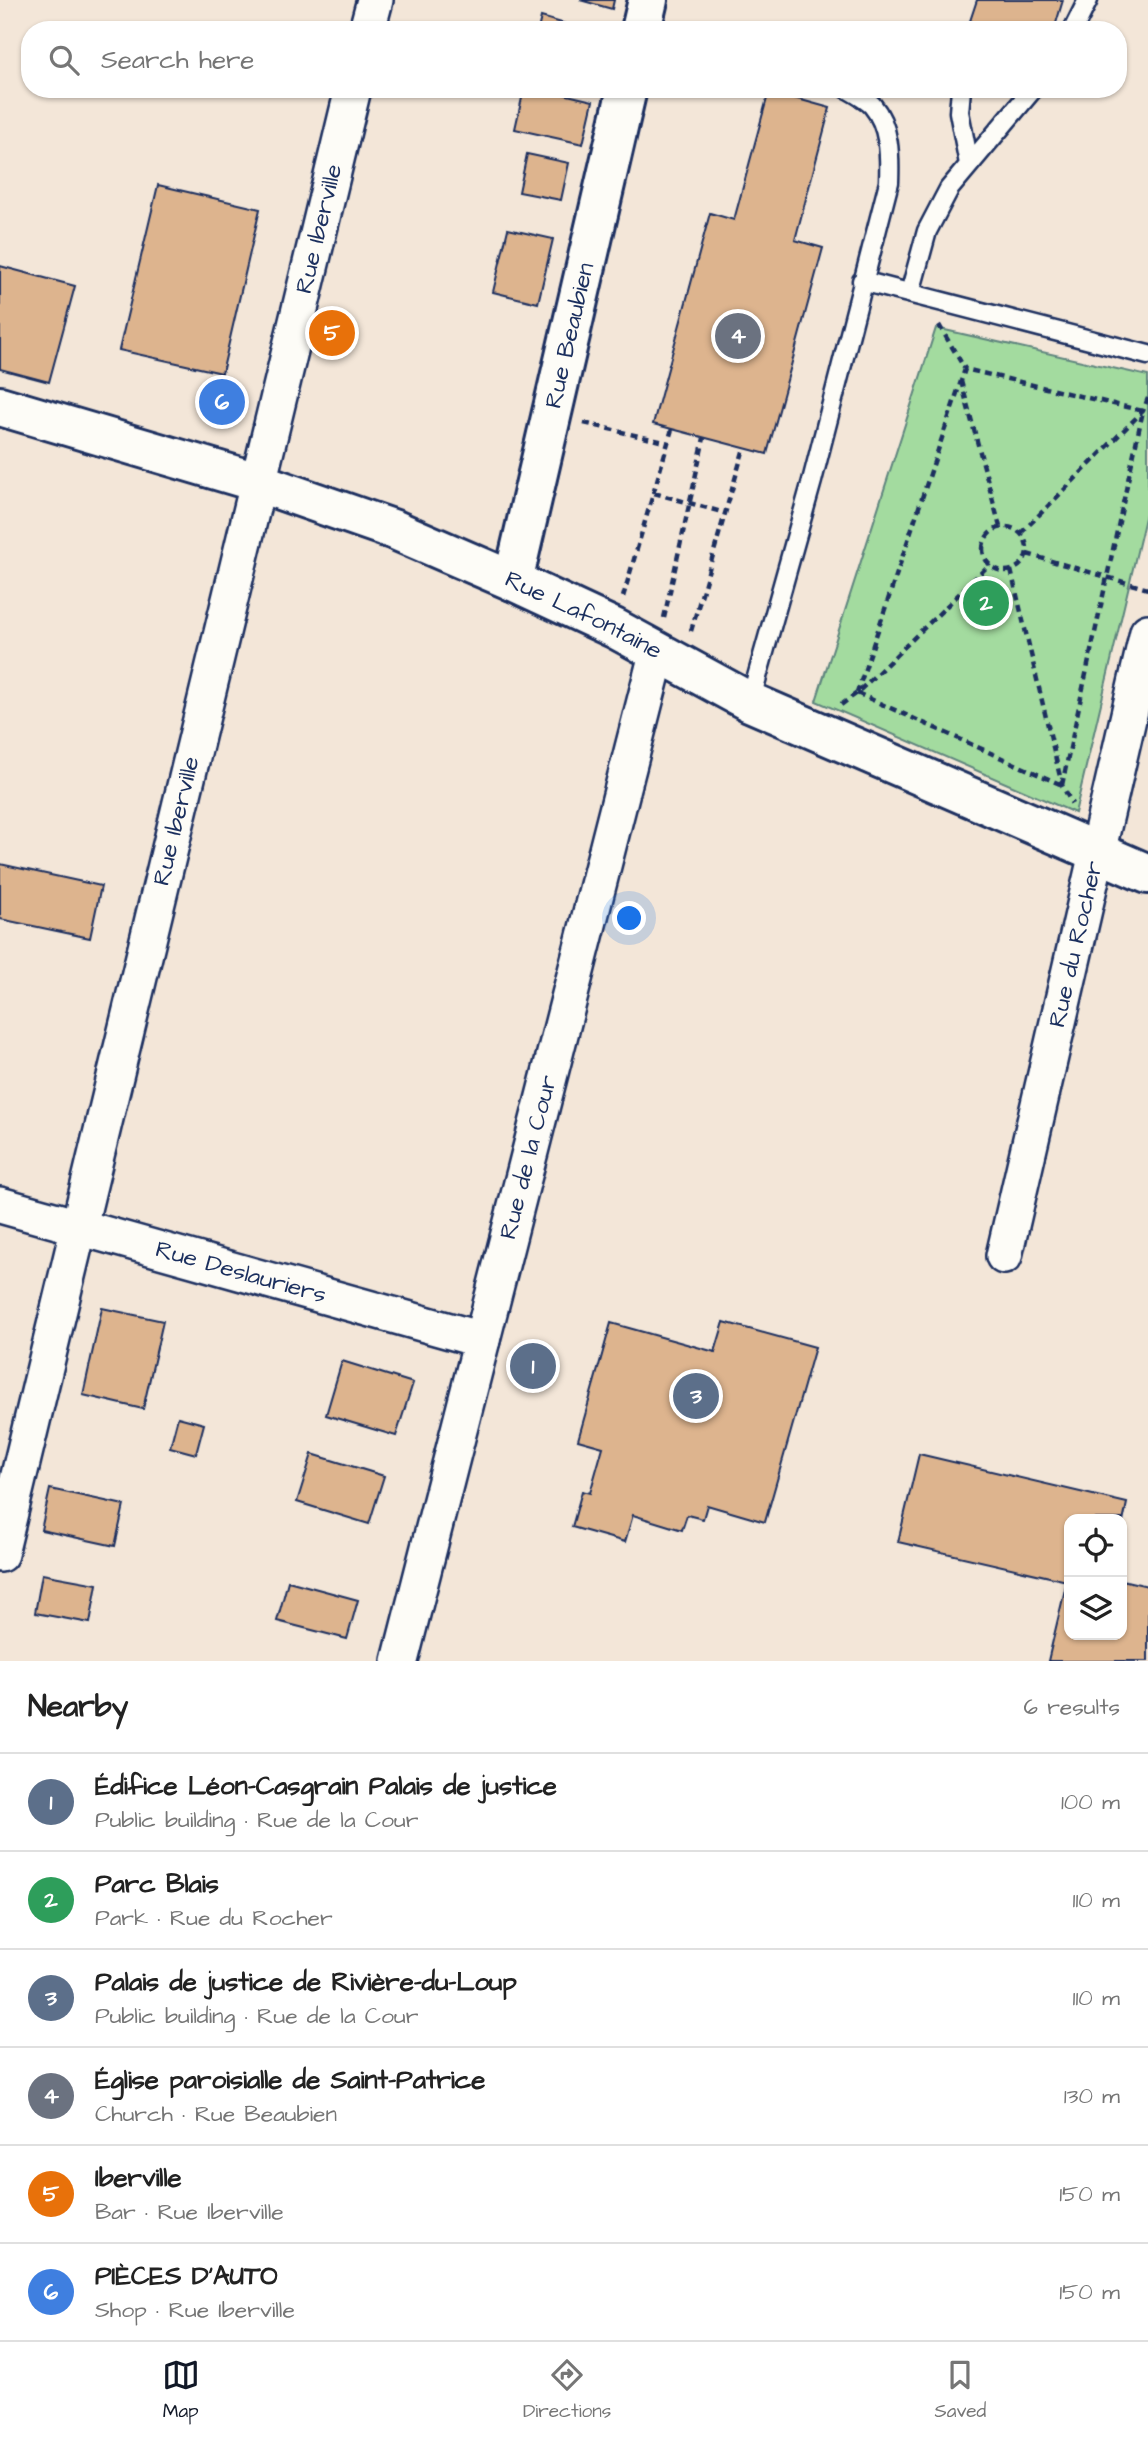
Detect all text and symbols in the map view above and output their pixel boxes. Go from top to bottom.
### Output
search box [21,21,1127,98]
icon: search [45,41,83,79]
text: Search here [101,42,254,78]
street label: Rue Iberville [287,161,351,297]
street label: Rue Beaubien [537,259,603,412]
pin: 5 [309,307,355,359]
pin: 4 [715,310,761,362]
pin: 6 [199,376,245,428]
street label: Rue Lafontaine [499,563,668,668]
pin: 2 [963,577,1009,629]
street label: Rue Iberville [145,753,209,889]
street label: Rue du Rocher [1040,858,1112,1031]
your location [612,901,646,935]
street label: Rue de la Cour [491,1071,566,1243]
street label: Rue Deslauriers [151,1232,330,1313]
pin: 1 [510,1340,556,1392]
pin: 3 [673,1370,719,1422]
map controls [1064,1514,1127,1640]
button: locate [1064,1514,1127,1577]
button: layers [1064,1577,1127,1640]
text: Nearby [28,1686,128,1728]
text: 6 results [1024,1691,1120,1723]
text: Édifice Léon-Casgrain Palais de justice [95,1768,557,1804]
text: 1 [50,1786,52,1818]
text: 100 m [1061,1786,1120,1818]
text: Public building · Rue de la Cour [95,1804,418,1836]
text: Parc Blais [95,1866,219,1902]
text: 2 [44,1884,58,1916]
text: 110 m [1072,1884,1120,1916]
text: Park · Rue du Rocher [95,1902,333,1934]
text: Palais de justice de Rivière-du-Loup [95,1964,517,2000]
text: 3 [45,1982,57,2014]
text: 110 m [1072,1982,1120,2014]
text: Public building · Rue de la Cour [95,2000,418,2032]
text: Église paroisialle de Saint-Patrice [95,2062,485,2098]
text: 4 [43,2080,59,2112]
text: 130 m [1064,2080,1120,2112]
text: Church · Rue Beaubien [95,2098,337,2130]
text: Iberville [95,2160,182,2196]
text: 5 [43,2178,59,2210]
text: 150 m [1059,2178,1120,2210]
text: Bar · Rue Iberville [95,2196,284,2228]
text: PIÈCES D'AUTO [95,2258,278,2294]
text: 6 [44,2276,58,2308]
text: 150 m [1059,2276,1120,2308]
text: Shop · Rue Iberville [95,2294,295,2326]
tab: Map [162,2356,200,2425]
tab: Directions [523,2356,611,2425]
tab: Saved [935,2356,986,2425]

